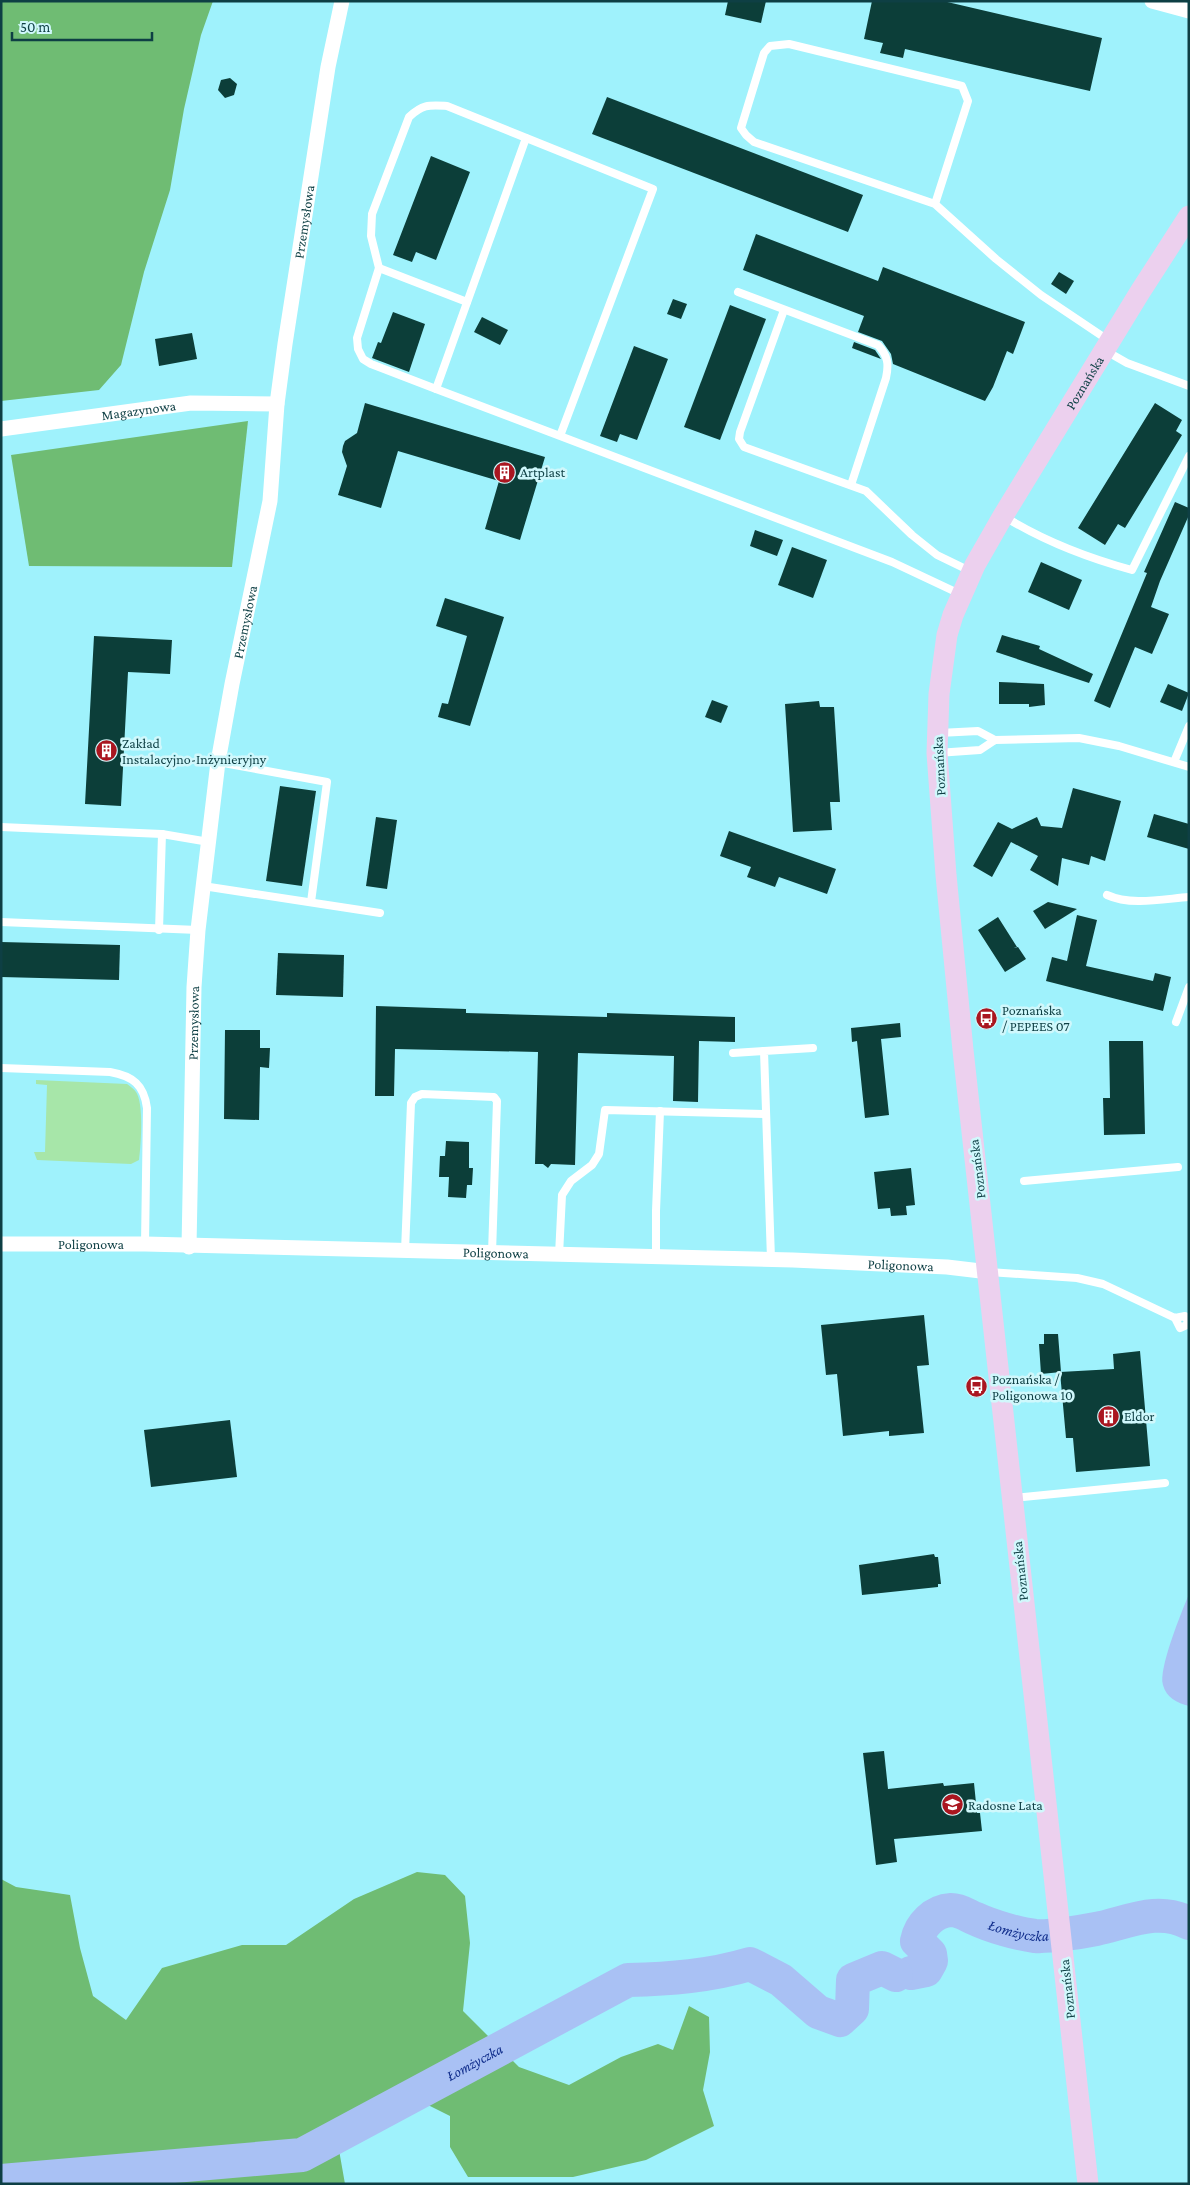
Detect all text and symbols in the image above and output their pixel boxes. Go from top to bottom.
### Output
scale bar [12,10,152,42]
text: 50 m [20,19,50,35]
street label: Przemysłowa [290,183,318,260]
street label: Poznańska [1062,352,1107,412]
street label: Magazynowa [101,397,177,423]
building icon: Artplast [492,460,516,484]
place label: Artplast [520,464,566,480]
street label: Przemysłowa [229,583,260,660]
place label: Zakład Instalacyjno-Inżynieryjny [122,735,267,768]
street label: Poznańska [929,735,949,796]
building icon: Zakład Instalacyjno-Inżynieryjny [94,739,118,763]
street label: Przemysłowa [185,985,202,1060]
place label: Poznańska / PEPEES 07 [1002,1002,1070,1034]
bus stop icon: Poznańska / PEPEES 07 [974,1006,998,1030]
street label: Poznańska [965,1138,989,1200]
street label: Poligonowa [58,1236,124,1252]
street label: Poligonowa [463,1244,530,1261]
street label: Poligonowa [867,1255,934,1274]
place label: Poznańska / Poligonowa 10 [992,1371,1073,1403]
bus stop icon: Poznańska / Poligonowa 10 [964,1375,988,1399]
building icon: Eldor [1096,1404,1120,1428]
place label: Eldor [1124,1408,1155,1424]
street label: Poznańska [1009,1540,1031,1602]
school or university icon: Radosne Lata [940,1793,964,1817]
place label: Radosne Lata [968,1797,1043,1813]
water label: Łomżyczka [986,1917,1049,1944]
street label: Poznańska [1056,1958,1078,2020]
water label: Łomżyczka [444,2041,505,2084]

